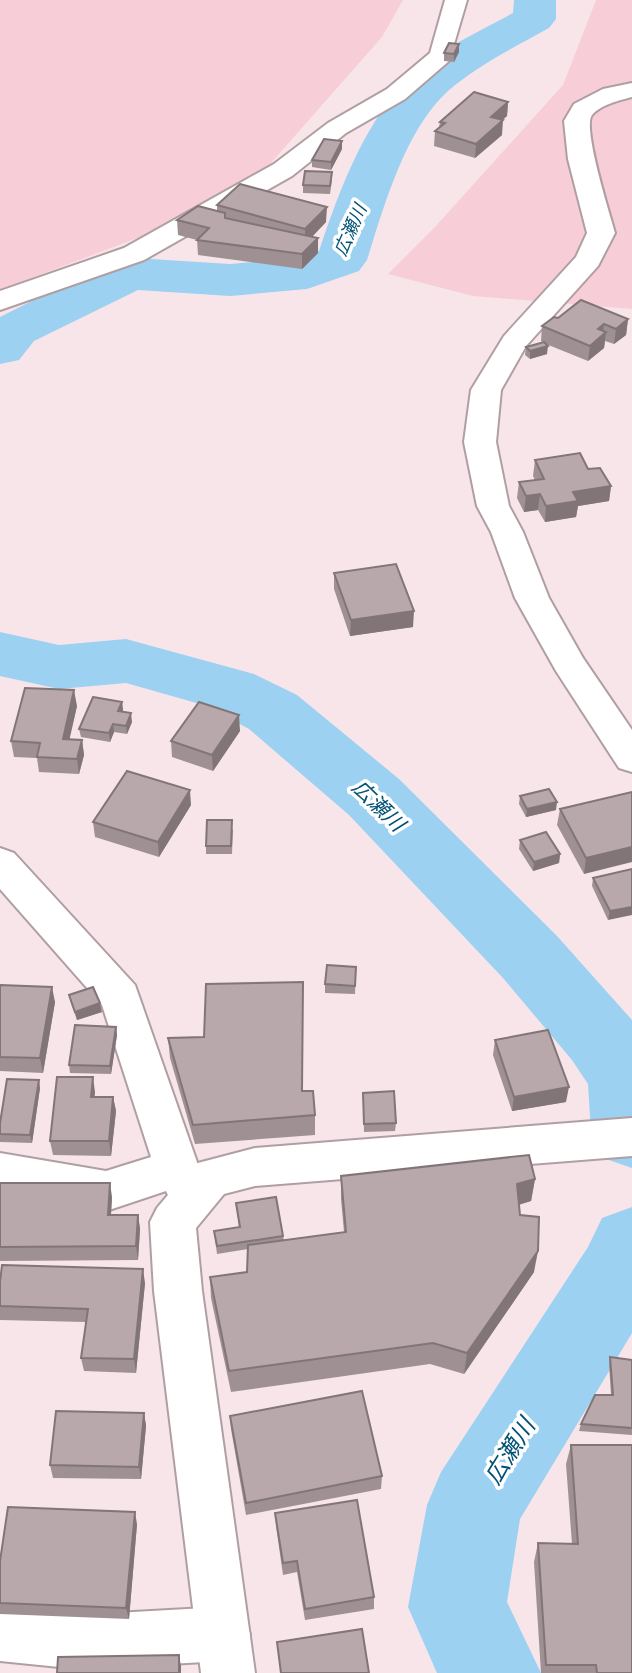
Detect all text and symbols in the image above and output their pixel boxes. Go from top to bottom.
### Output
water label: 広瀬川 [329,199,372,259]
water label: 広瀬川 [347,774,412,838]
water label: 広瀬川 [477,1410,542,1489]

